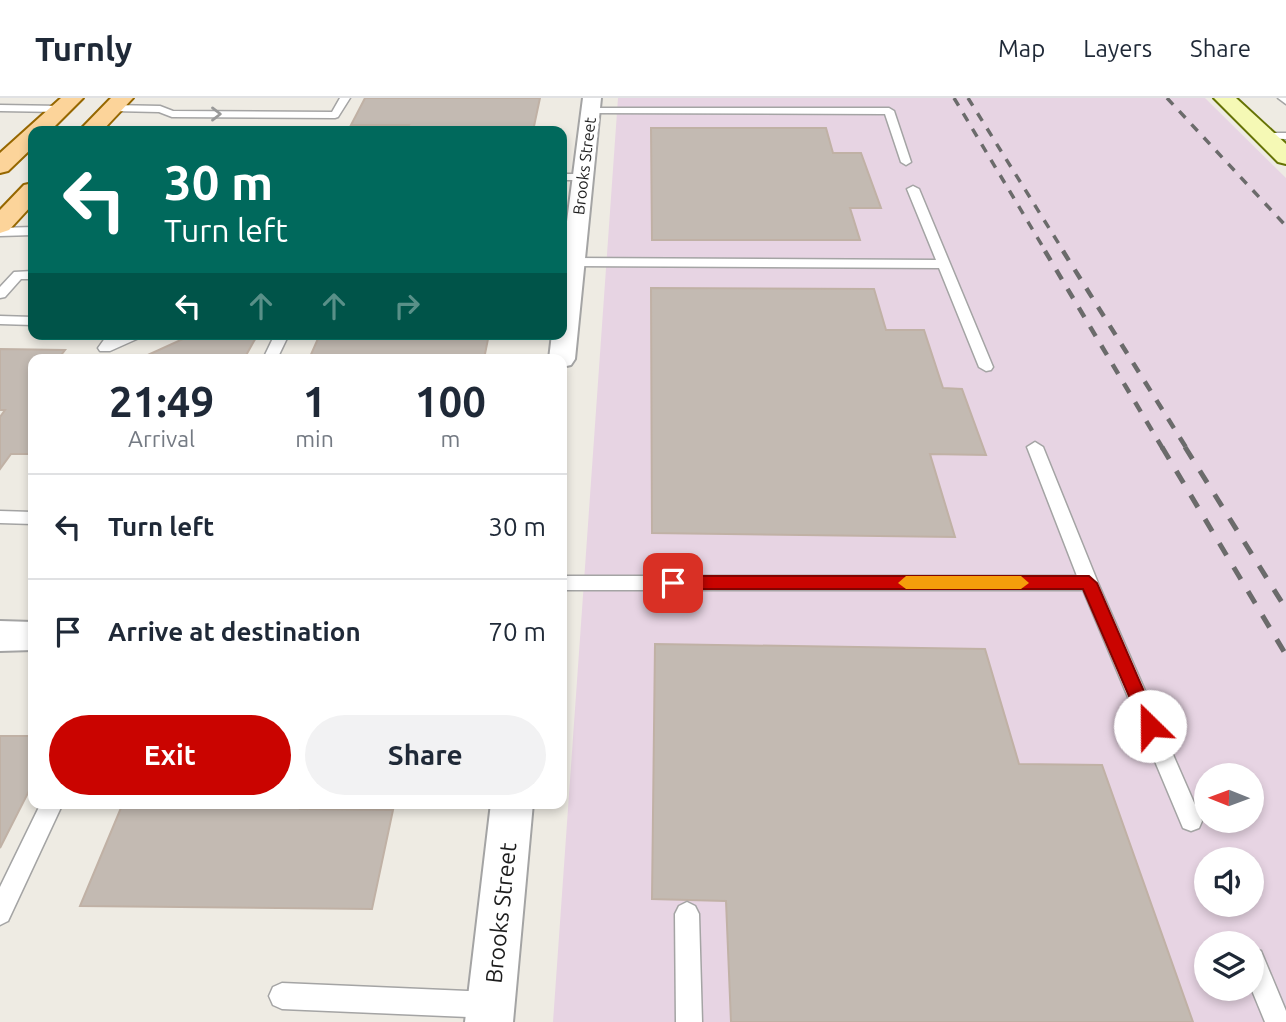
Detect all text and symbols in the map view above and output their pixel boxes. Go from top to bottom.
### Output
text: Turnly [35,30,132,67]
text: Map [998,35,1045,62]
text: Layers [1083,35,1152,62]
text: Share [1190,35,1251,62]
one-way arrow [211,106,221,122]
street label: Brooks Street [569,115,599,216]
icon: left [49,154,140,245]
text: 30 m [164,154,273,209]
text: Turn left [164,212,288,248]
icon: left [169,287,207,325]
icon: ahead [242,287,280,325]
icon: ahead [315,287,353,325]
icon: right [388,287,426,325]
text: 21:49 [109,378,214,425]
text: 1 [303,378,326,425]
text: 100 [415,378,486,425]
text: Arrival [128,426,195,451]
text: min [295,426,334,451]
text: m [440,426,460,451]
icon: left [49,508,87,546]
text: Turn left [108,512,214,541]
text: 30 m [488,512,546,541]
pin [643,553,703,613]
icon: arrive [654,564,692,602]
icon: arrive [49,613,87,651]
text: Arrive at destination [108,617,361,646]
text: 70 m [488,617,546,646]
position arrow [1113,689,1187,763]
button: Exit [49,715,291,795]
button: Share [305,715,546,795]
north arrow [1194,763,1264,833]
map controls [1194,763,1264,1001]
street label: Brooks Street [481,841,520,985]
button: sound [1194,847,1264,917]
button: layers [1194,931,1264,1001]

